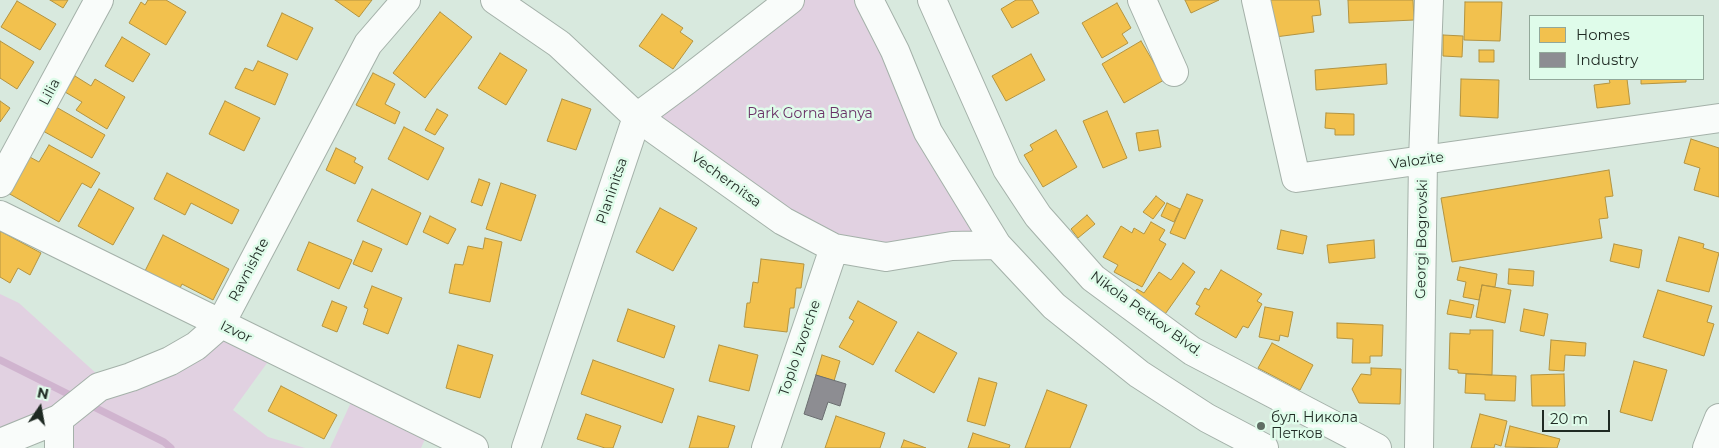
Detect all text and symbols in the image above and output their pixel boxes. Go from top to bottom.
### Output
legend [1529,15,1704,80]
text: Homes [1576,25,1630,44]
text: Industry [1576,50,1638,69]
street label: Lilia [36,76,64,108]
park label: Park Gorna Banya [747,106,873,122]
street label: Vechernitsa [688,149,764,211]
street label: Valozite [1389,149,1445,173]
street label: Planinitsa [593,156,631,226]
street label: Georgi Bogrovski [1413,179,1431,299]
street label: Ravnishte [225,236,273,304]
street label: Nikola Petkov Blvd. [1087,268,1205,360]
street label: Toplo Izvorche [776,298,824,398]
street label: Izvor [217,317,255,347]
north arrow [15,383,65,433]
text: N [36,383,51,403]
scale bar [1544,400,1612,432]
text: 20 m [1550,409,1588,428]
place label: бул. Никола Петков [1271,410,1358,442]
marker: бул. Никола Петков [1255,420,1267,432]

